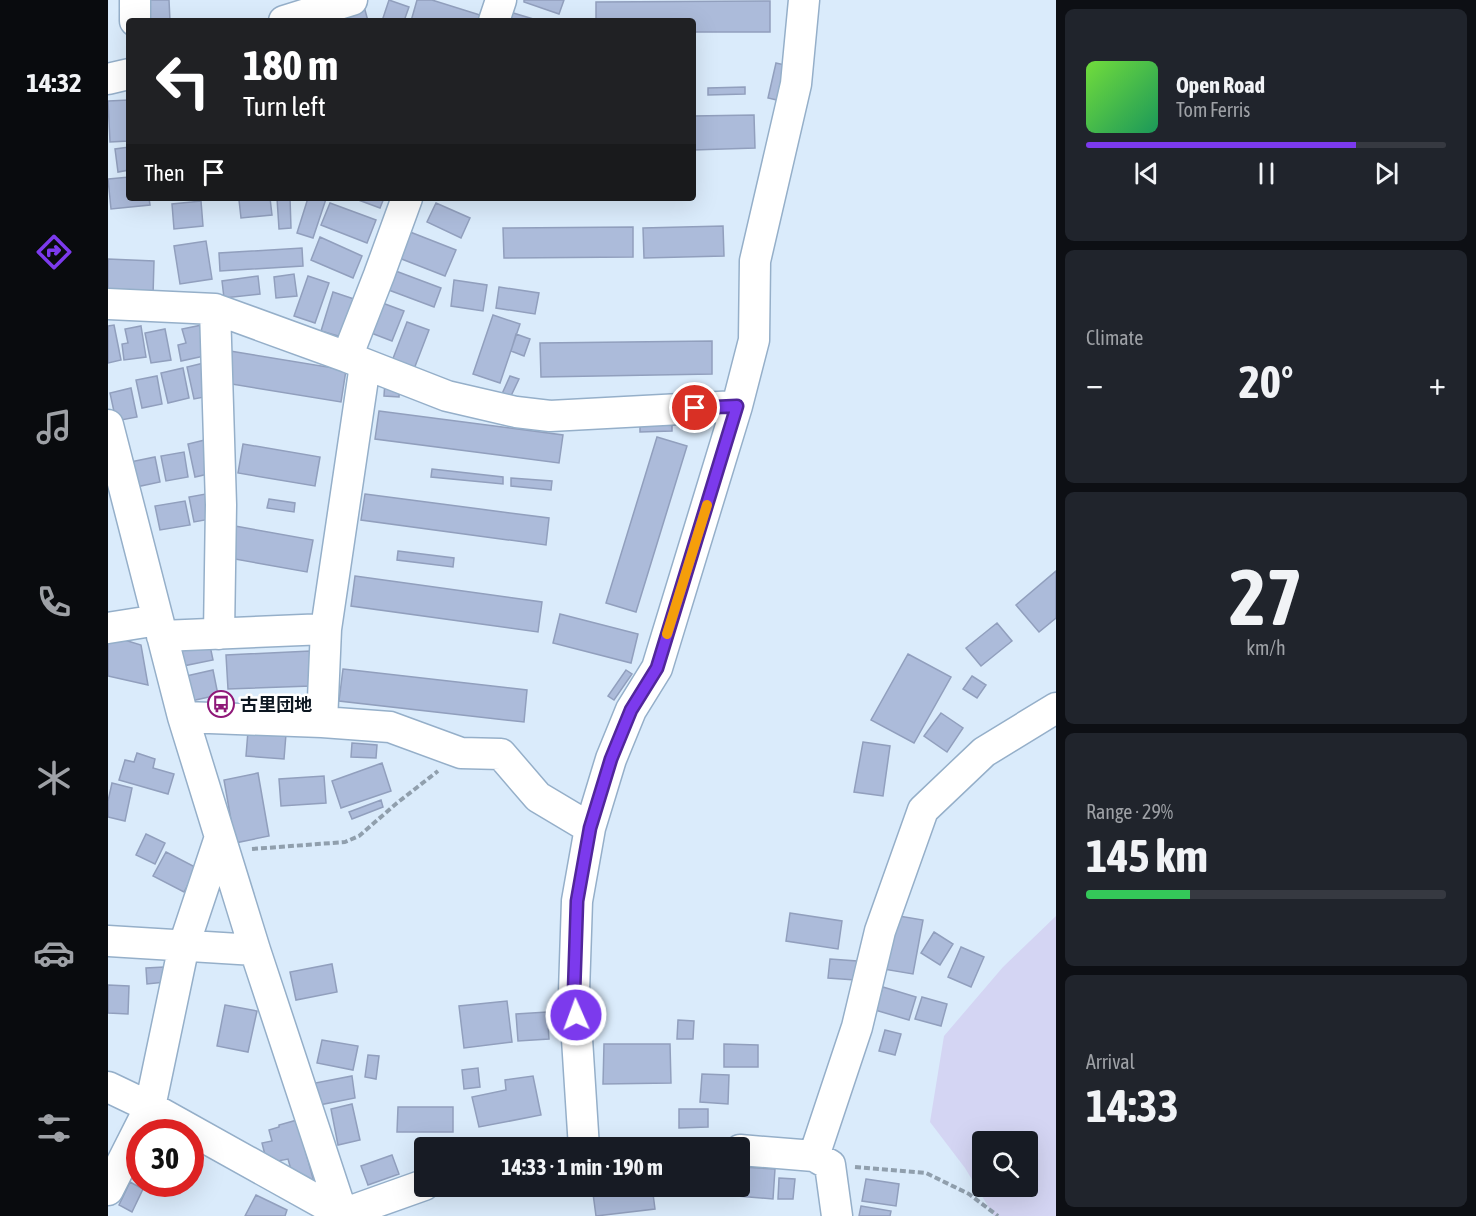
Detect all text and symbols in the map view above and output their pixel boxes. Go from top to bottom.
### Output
text: 180 m [243,41,338,89]
icon: left [144,42,222,120]
text: 14:32 [26,67,82,98]
text: Open Road [1176,72,1265,98]
text: Turn left [243,91,326,122]
text: Tom Ferris [1176,98,1250,121]
icon: arrive [197,156,230,189]
icon: previous [1130,157,1163,190]
icon: pause [1250,157,1283,190]
icon: next [1370,157,1403,190]
text: Then [144,160,185,186]
icon: directions [33,231,75,273]
text: Climate [1086,326,1143,349]
text: 20° [1239,356,1293,408]
text: − [1086,364,1103,402]
text: + [1429,364,1446,402]
pin [669,382,720,433]
icon: arrive [678,391,711,424]
icon: music [33,406,75,448]
text: 27 [1229,552,1303,642]
icon: phone [33,581,75,623]
text: km/h [1246,636,1286,659]
bus stop icon: 古里団地 [206,689,236,719]
place label: 古里団地 [240,694,312,715]
icon: climate [33,757,75,799]
text: Range · 29% [1086,800,1173,823]
text: 145 km [1086,830,1208,882]
icon: car [33,932,75,974]
position arrow [544,983,608,1047]
text: Arrival [1086,1050,1135,1073]
text: 14:33 [1086,1080,1179,1132]
icon: filters [33,1107,75,1149]
speed limit sign: 30 [126,1119,204,1197]
map controls [972,1131,1038,1197]
button: search [972,1131,1038,1197]
text: 14:33 · 1 min · 190 m [501,1154,663,1180]

